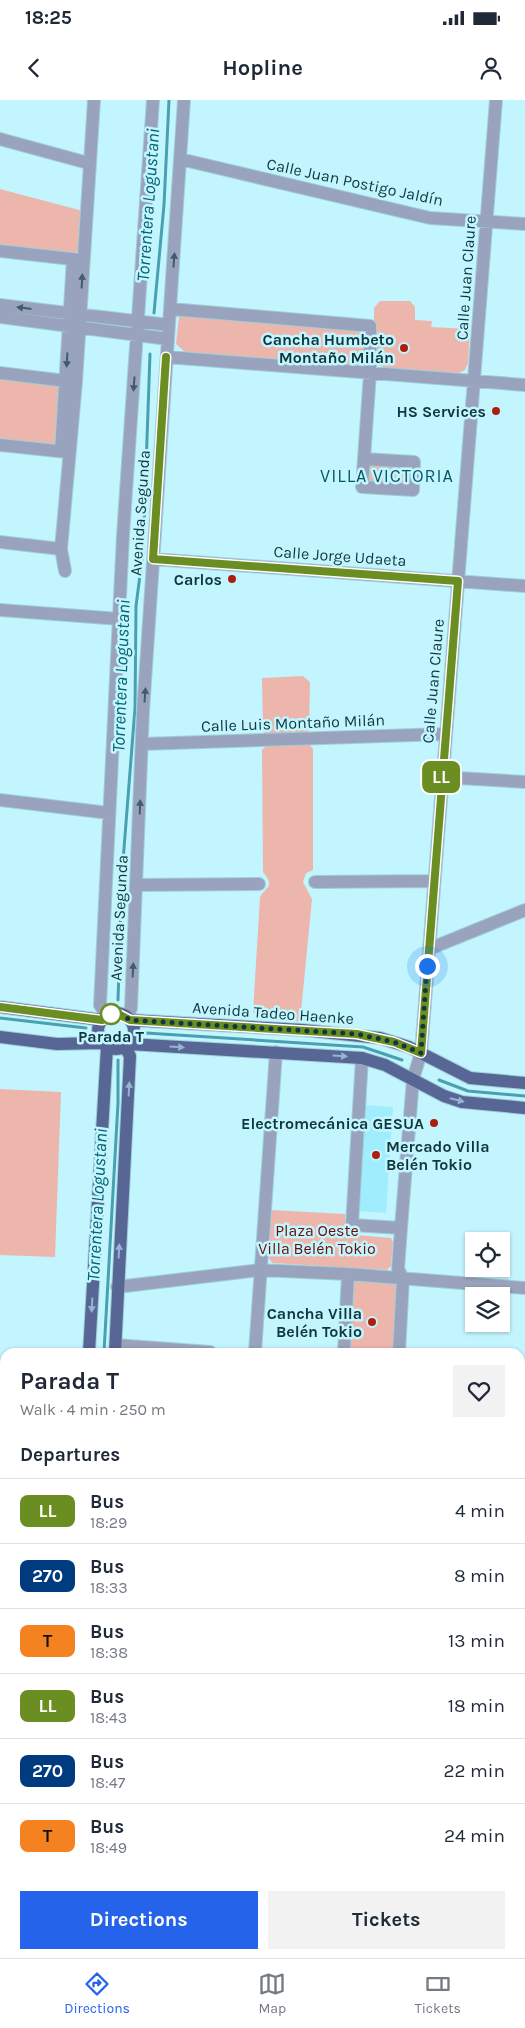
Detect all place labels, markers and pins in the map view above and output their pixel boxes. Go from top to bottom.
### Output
place label: Cancha Humbeto Montaño Milán [263,330,394,367]
marker: Cancha Humbeto Montaño Milán [398,342,410,354]
place label: HS Services [397,402,486,421]
marker: HS Services [490,405,502,417]
place label: Carlos [174,570,222,589]
marker: Carlos [226,573,238,585]
marker: Parada T [100,1003,122,1025]
place label: Parada T [78,1027,145,1046]
place label: Electromecánica GESUA [241,1114,424,1133]
marker: Electromecánica GESUA [428,1117,440,1129]
place label: Mercado Villa Belén Tokio [386,1137,490,1174]
marker: Mercado Villa Belén Tokio [370,1149,382,1161]
place label: Cancha Villa Belén Tokio [267,1304,362,1341]
marker: Cancha Villa Belén Tokio [366,1316,378,1328]

